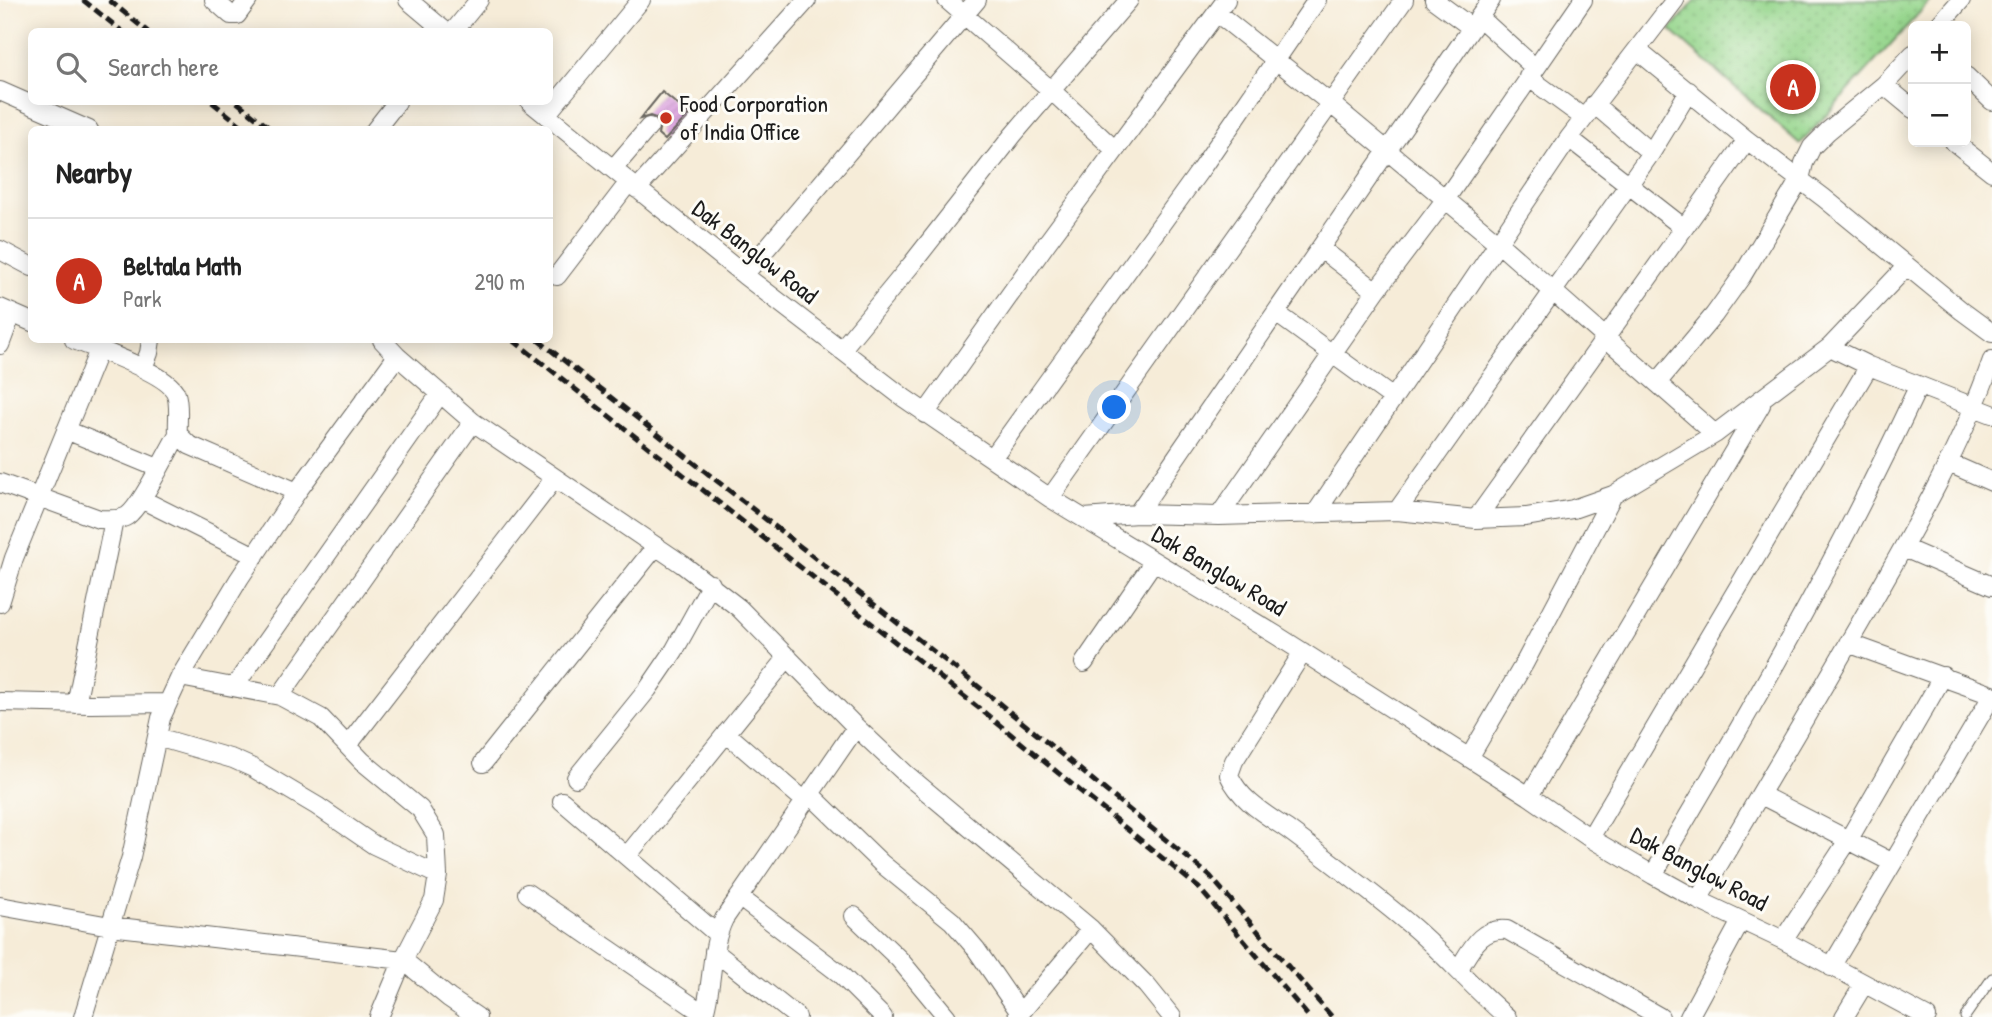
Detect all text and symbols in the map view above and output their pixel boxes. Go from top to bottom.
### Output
map controls [1908,21,1971,147]
button: + [1908,21,1971,84]
search box [28,28,553,105]
icon: search [52,48,90,86]
text: Search here [108,49,219,84]
pin: A [1770,61,1816,113]
button: − [1908,84,1971,147]
place label: Food Corporation of India Office [679,87,828,147]
marker: Food Corporation of India Office [658,110,674,126]
text: Nearby [56,152,132,192]
street label: Dak Banglow Road [686,192,825,310]
text: Beltala Math [123,248,241,283]
text: A [73,266,85,297]
text: 290 m [475,266,525,297]
text: Park [123,283,161,314]
your location [1097,390,1131,424]
street label: Dak Banglow Road [1146,517,1293,623]
street label: Dak Banglow Road [1625,818,1774,918]

